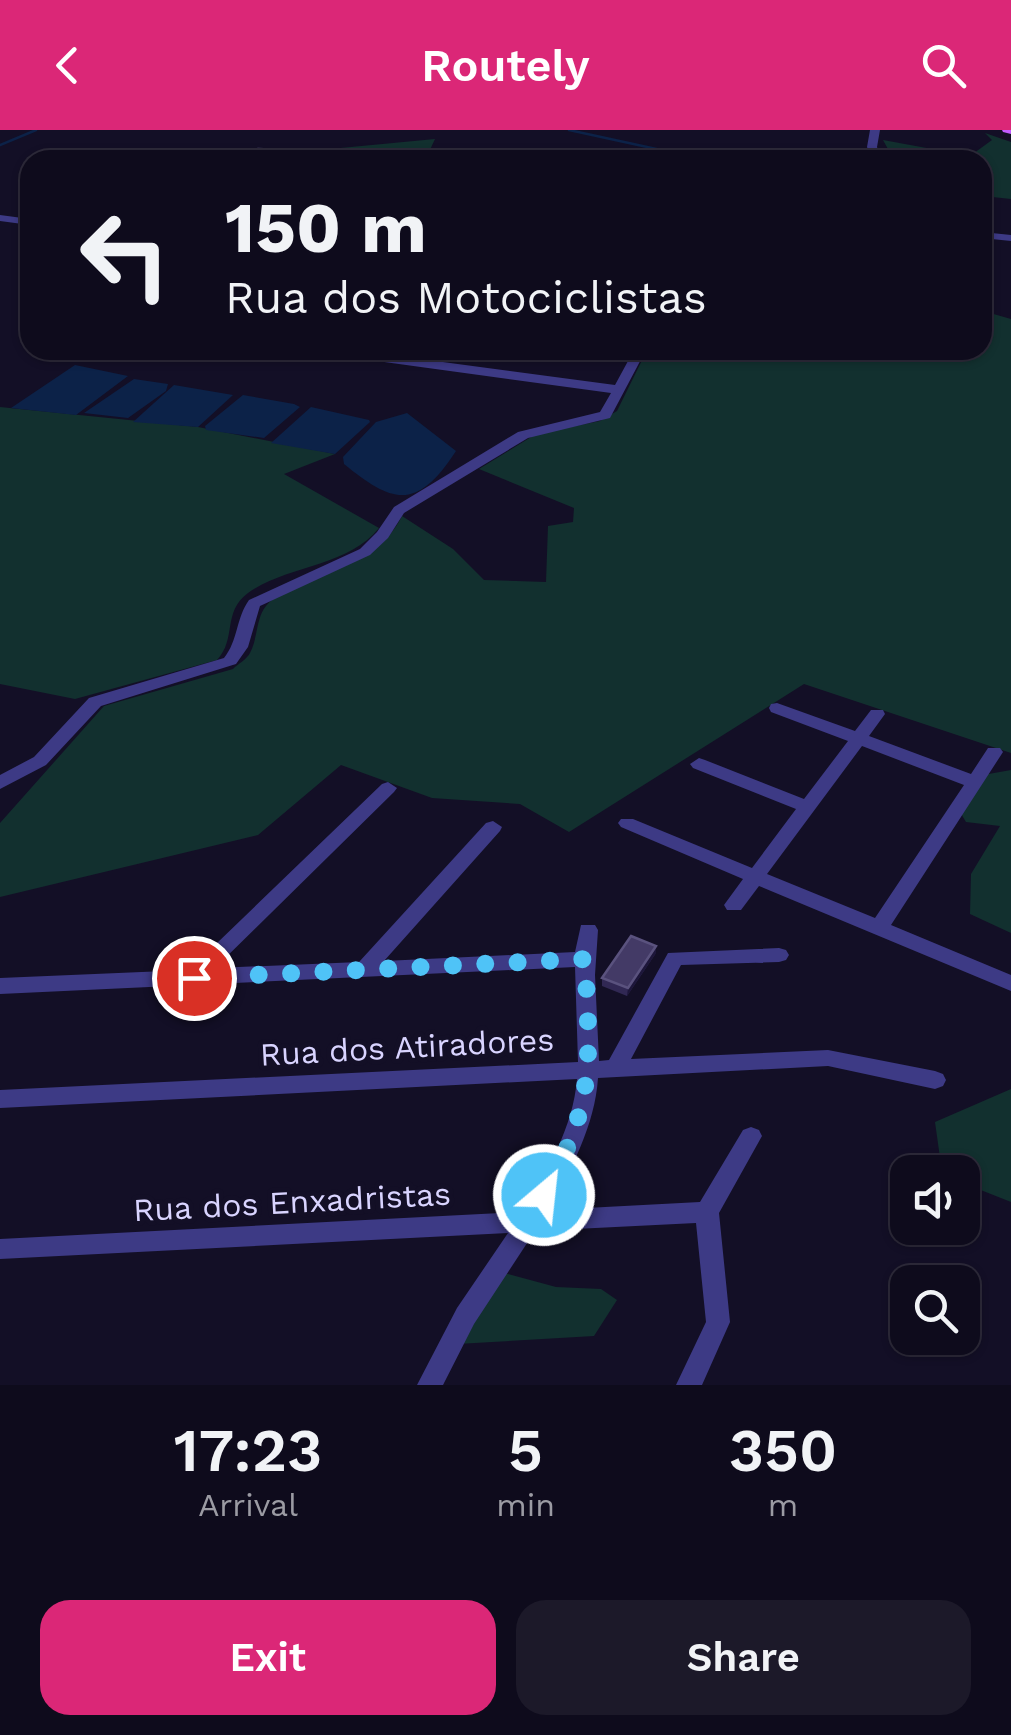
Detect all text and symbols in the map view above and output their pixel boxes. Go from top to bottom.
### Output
icon: back [40,38,95,93]
icon: search [916,38,971,93]
text: Routely [421,39,590,92]
text: 150 m [225,187,427,269]
icon: left [60,190,190,320]
text: Rua dos Motociclistas [225,271,707,324]
pin [152,936,237,1021]
icon: arrive [167,951,222,1006]
street label: Rua dos Atiradores [259,1020,555,1074]
position arrow [492,1143,596,1247]
map controls [890,1155,980,1355]
button: sound [890,1155,980,1245]
street label: Rua dos Enxadristas [132,1175,452,1229]
button: search [890,1265,980,1355]
text: 17:23 [174,1415,322,1486]
text: 5 [508,1415,543,1486]
text: 350 [729,1415,837,1486]
text: Arrival [198,1486,298,1524]
text: min [496,1486,555,1524]
text: m [768,1486,798,1524]
button: Exit [40,1600,496,1715]
button: Share [516,1600,971,1715]

